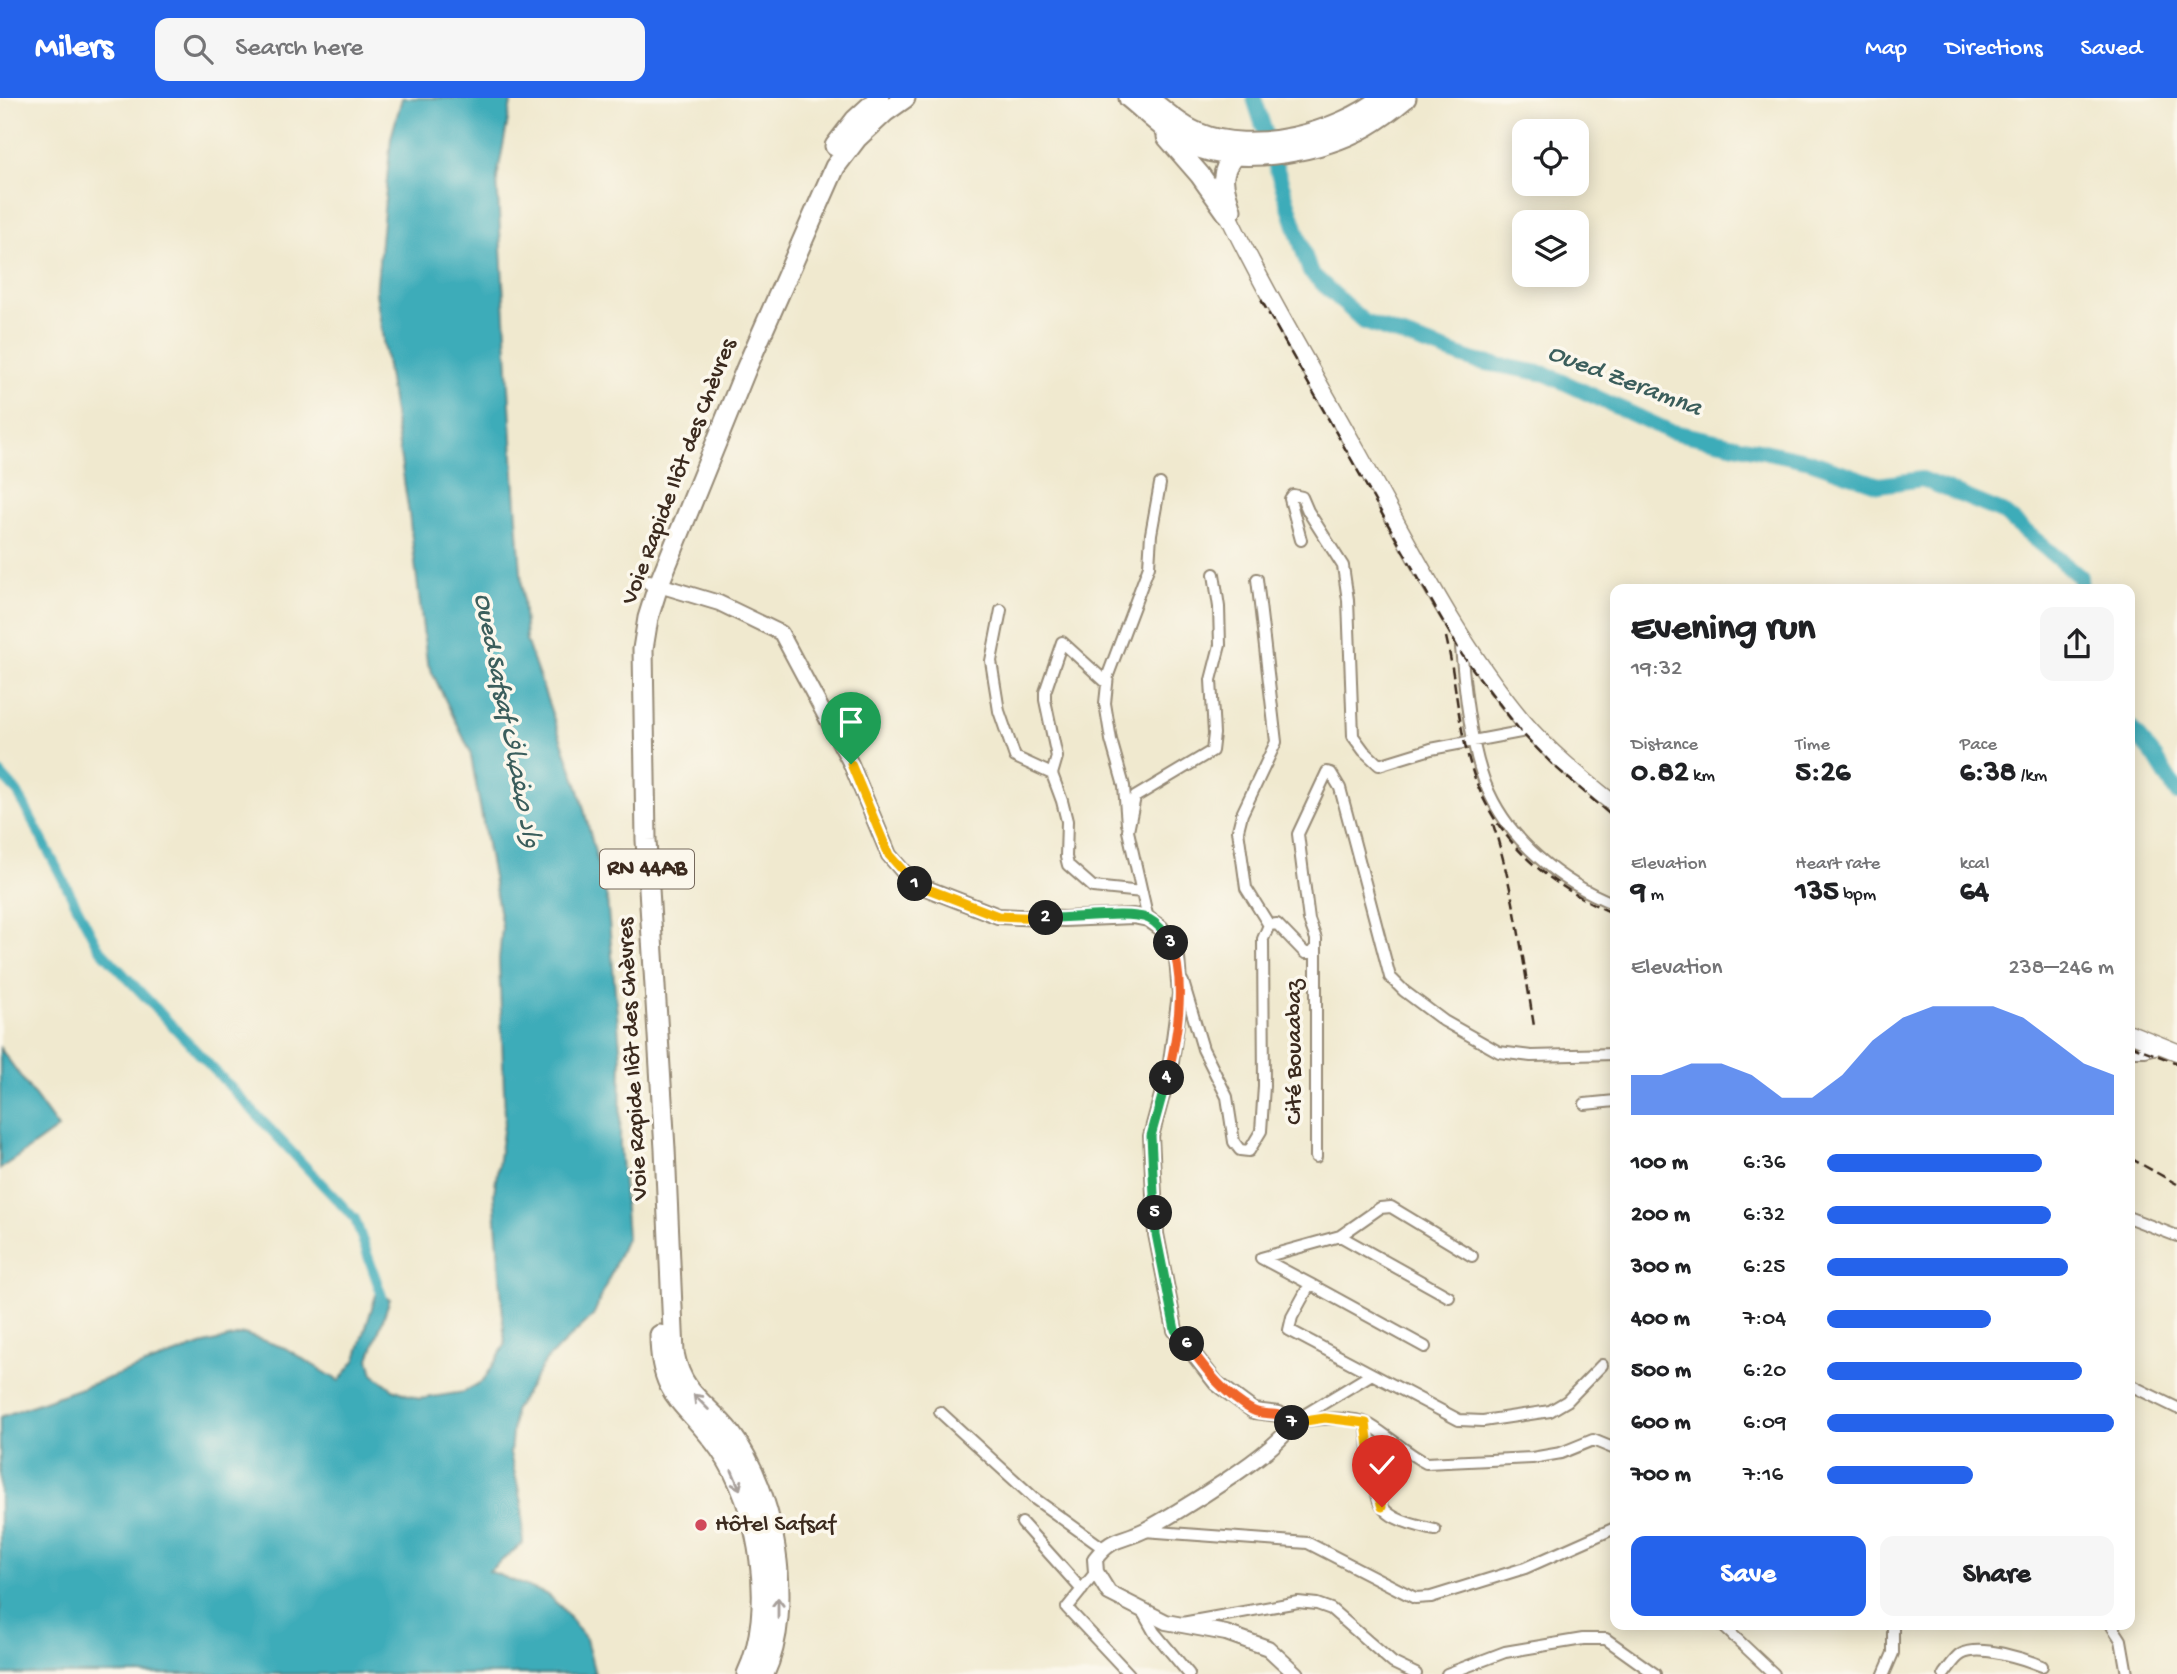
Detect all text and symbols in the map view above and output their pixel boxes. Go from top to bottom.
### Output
search box [155,18,645,81]
text: Milers [35,30,113,68]
icon: search [179,30,217,68]
text: Search here [235,34,363,65]
text: Map [1865,35,1907,64]
text: Directions [1945,35,2043,64]
text: Saved [2081,35,2142,64]
map controls [1512,119,1589,287]
button: locate [1512,119,1589,196]
button: layers [1512,210,1589,287]
street label: Voie Rapide Ilôt des Chèvres [615,334,745,610]
water label: Oued Zeramna [1543,339,1707,426]
water label: Oued Safsaf واد صفصاف [465,591,546,851]
button: share [2040,607,2114,681]
text: Evening run [1631,608,1815,652]
text: 19:32 [1631,656,1682,683]
pin [821,692,881,764]
icon: arrive [832,703,870,741]
text: Distance [1631,734,1698,757]
text: Time [1795,734,1830,757]
text: Pace [1960,734,1997,757]
text: 0.82 [1631,757,1689,792]
text: 5:26 [1795,757,1850,792]
text: 6:38 [1960,757,2016,792]
text: km [1689,765,1715,788]
text: /km [2016,765,2047,788]
road number: RN 44AB [600,849,694,888]
text: Elevation [1631,853,1707,876]
text: Heart rate [1795,853,1880,876]
text: kcal [1960,853,1989,876]
pin: 1 [898,866,932,902]
text: 1 [911,872,918,895]
text: 9 [1631,876,1646,911]
text: 135 [1795,876,1839,911]
text: 64 [1960,876,1989,911]
text: m [1646,884,1664,907]
text: bpm [1839,884,1876,907]
pin: 2 [1028,900,1064,936]
text: 2 [1041,906,1050,929]
street label: Voie Rapide Ilôt des Chèvres [612,916,656,1202]
pin: 3 [1154,926,1188,960]
text: 3 [1166,931,1175,954]
text: Elevation [1631,955,1722,982]
text: 238–246 m [2009,955,2114,982]
street label: Cité Bouaabaz [1281,978,1310,1125]
pin: 4 [1150,1060,1184,1096]
text: 4 [1162,1066,1171,1089]
text: 100 m [1631,1150,1688,1177]
text: 6:36 [1743,1150,1785,1177]
pin: 5 [1138,1196,1172,1230]
text: 5 [1150,1201,1160,1224]
text: 200 m [1631,1202,1690,1229]
text: 6:32 [1743,1202,1785,1229]
text: 300 m [1631,1254,1691,1281]
text: 6:25 [1743,1254,1785,1281]
text: 400 m [1631,1306,1690,1333]
text: 7:04 [1743,1306,1786,1333]
pin: 6 [1170,1326,1204,1362]
text: 6 [1182,1332,1191,1355]
text: 500 m [1631,1358,1691,1385]
text: 6:20 [1743,1358,1786,1385]
one-way arrow [692,1394,709,1411]
pin: 7 [1274,1406,1310,1440]
text: 600 m [1631,1410,1691,1437]
text: 6:09 [1743,1410,1786,1437]
text: 7 [1287,1411,1296,1434]
pin [1352,1435,1412,1507]
icon: check [1363,1446,1401,1484]
text: 700 m [1631,1462,1691,1489]
text: 7:16 [1743,1462,1783,1489]
one-way arrow [730,1469,743,1490]
place label: Hôtel Safsaf [715,1511,837,1540]
marker: Hôtel Safsaf [693,1517,709,1533]
button: Save [1631,1536,1866,1616]
button: Share [1880,1536,2114,1616]
one-way arrow [771,1597,785,1620]

